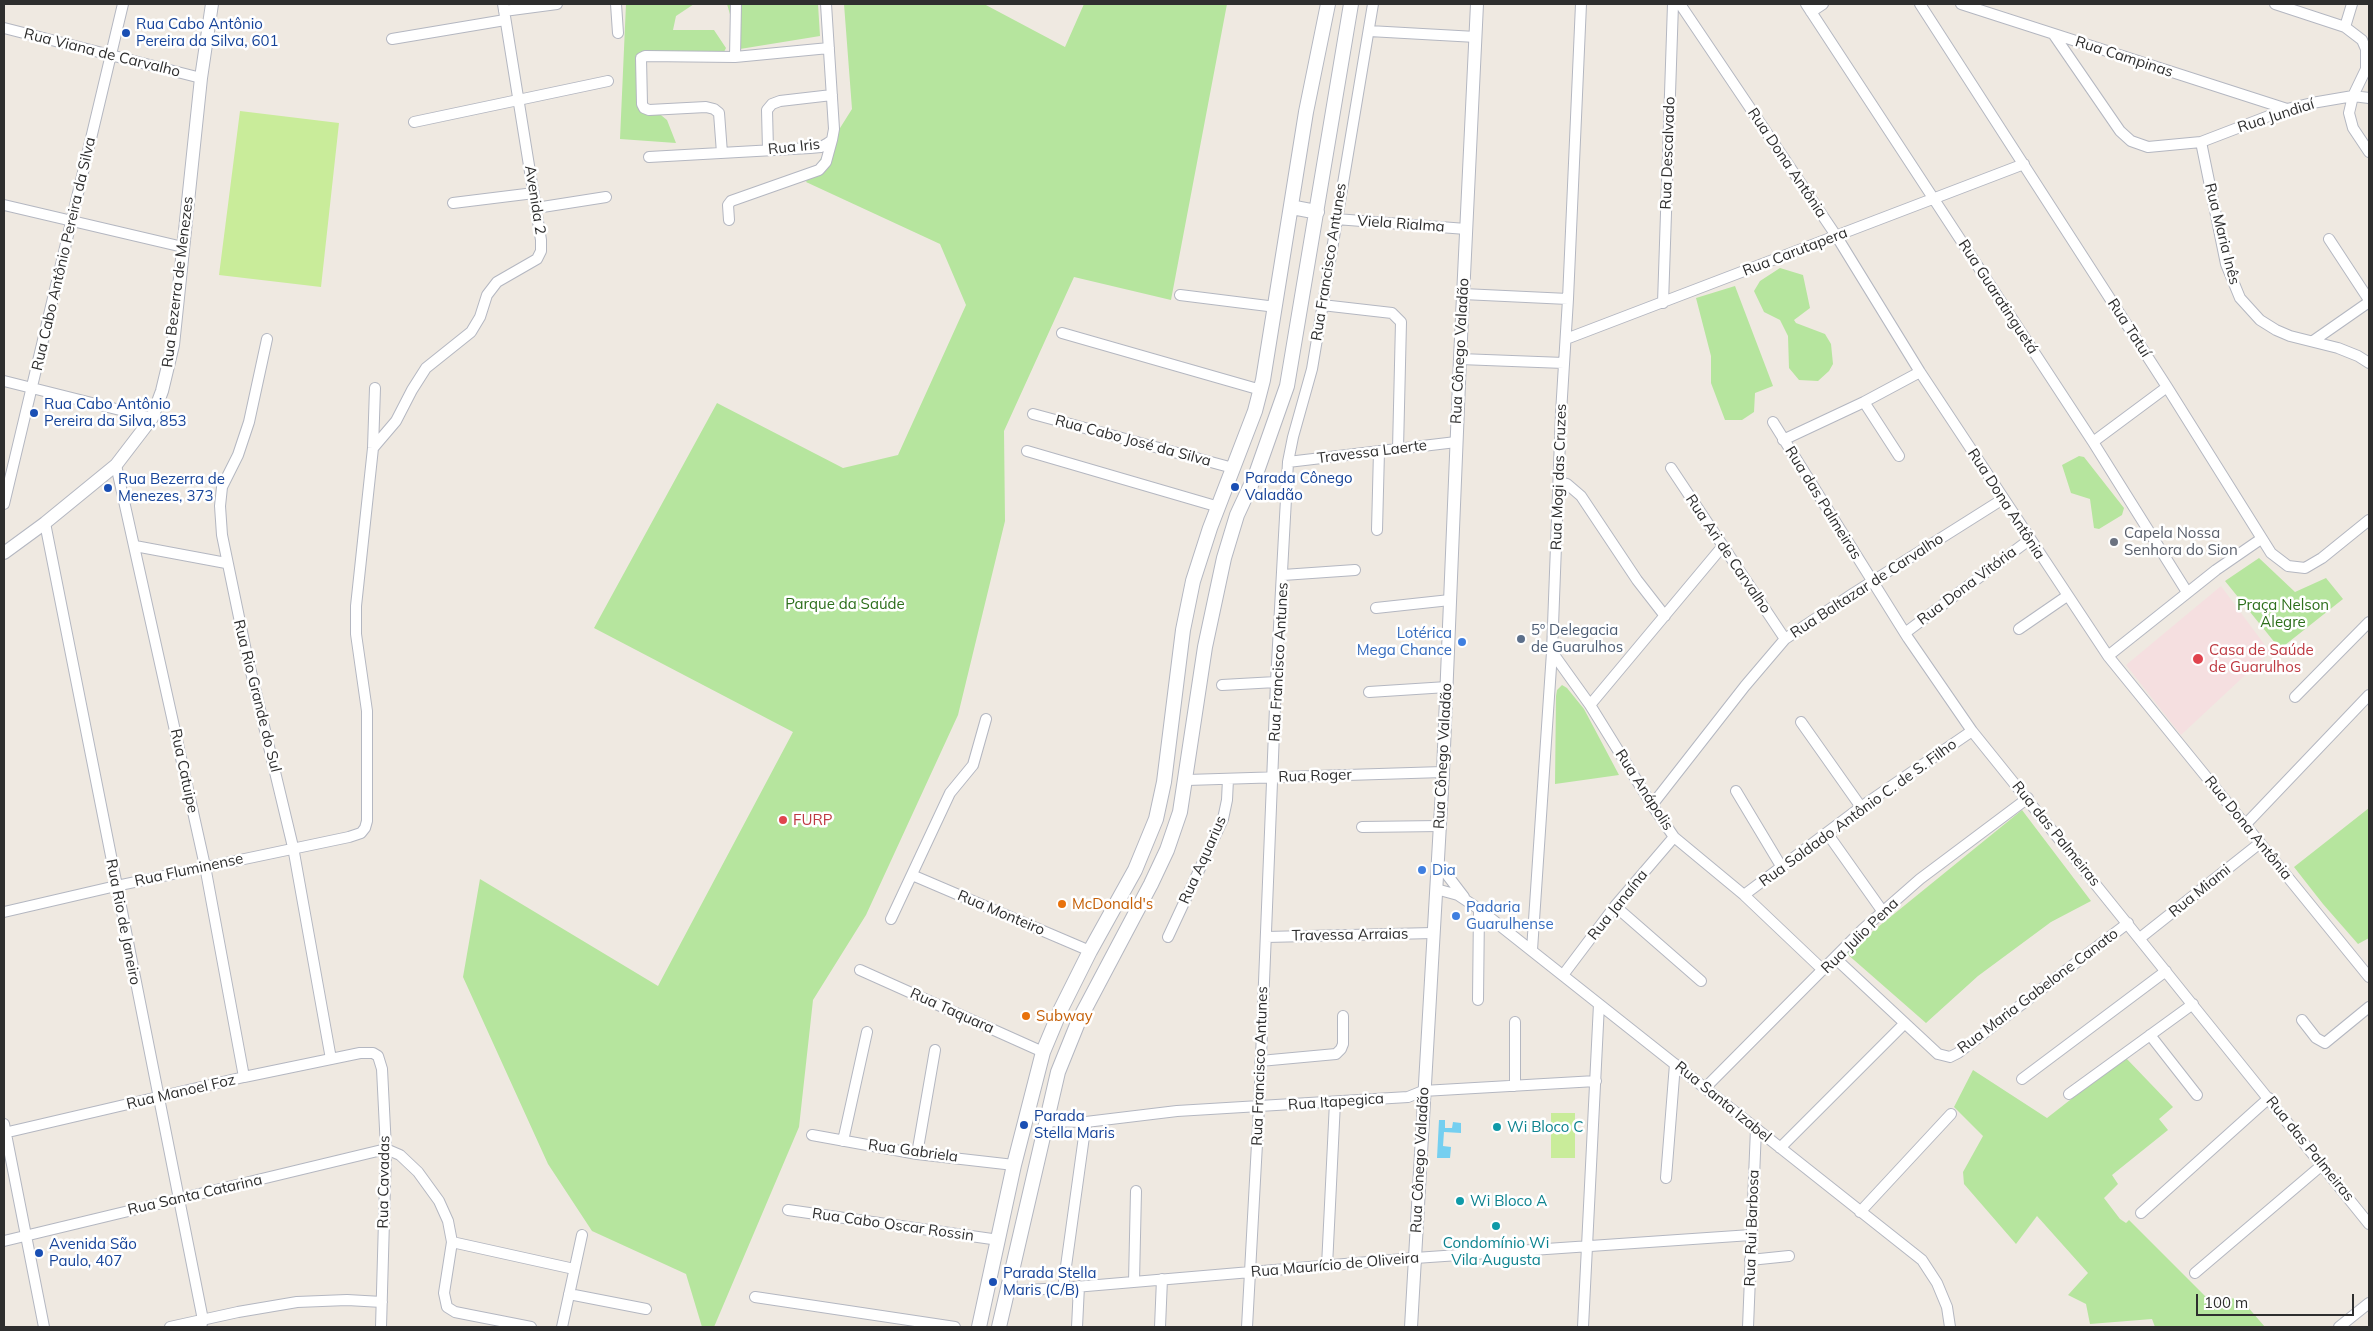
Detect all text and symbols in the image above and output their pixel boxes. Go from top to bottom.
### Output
place label: Rua Cabo Antônio Pereira da Silva, 601 [136,15,279,50]
street label: Rua Viana de Carvalho [22,25,182,81]
marker: Rua Cabo Antônio Pereira da Silva, 601 [120,27,132,39]
street label: Rua Campinas [2073,33,2175,81]
street label: Rua Jundiaí [2235,95,2317,137]
street label: Rua Descalvado [1657,96,1679,210]
street label: Rua Dona Antônia [1744,105,1830,221]
street label: Rua Iris [767,135,821,159]
street label: Rua Cabo Antônio Pereira da Silva [28,136,100,372]
street label: Avenida 2 [521,164,549,236]
street label: Rua Maria Inês [2201,181,2243,287]
street label: Rua Francisco Antunes [1308,182,1350,342]
street label: Rua Bezerra de Menezes [159,196,197,368]
street label: Viela Rialma [1357,212,1445,236]
street label: Rua Carutapera [1740,224,1850,280]
street label: Rua Guaratinguetá [1954,236,2042,358]
street label: Rua Cônego Valadão [1447,277,1473,425]
street label: Rua Tatuí [2103,295,2155,361]
place label: Rua Cabo Antônio Pereira da Silva, 853 [44,395,187,430]
street label: Rua Mogi das Cruzes [1547,403,1571,551]
marker: Rua Cabo Antônio Pereira da Silva, 853 [28,407,40,419]
street label: Rua Cabo José da Silva [1053,412,1213,470]
street label: Travessa Laerte [1316,436,1428,468]
street label: Rua das Palmeiras [1781,443,1865,563]
street label: Rua Dona Antônia [1964,445,2048,563]
place label: Parada Cônego Valadão [1245,469,1353,504]
place label: Rua Bezerra de Menezes, 373 [118,470,225,505]
marker: Parada Cônego Valadão [1229,481,1241,493]
marker: Rua Bezerra de Menezes, 373 [102,482,114,494]
street label: Rua Ari de Carvalho [1681,491,1775,617]
place label: Capela Nossa Senhora do Sion [2124,524,2238,559]
street label: Rua Baltazar de Carvalho [1787,530,1947,642]
marker: Capela Nossa Senhora do Sion [2108,536,2120,548]
street label: Rua Dona Vitória [1914,543,2020,629]
street label: Rua Francisco Antunes [1266,582,1292,742]
park label: Parque da Saúde [785,595,905,613]
park label: Praça Nelson Alegre [2237,596,2329,631]
street label: Rua Rio Grande do Sul [229,618,285,774]
place label: 5º Delegacia de Guarulhos [1531,621,1623,656]
place label: Lotérica Mega Chance [1357,624,1452,659]
marker: 5º Delegacia de Guarulhos [1515,633,1527,645]
marker: Lotérica Mega Chance [1456,636,1468,648]
place label: Casa de Saúde de Guarulhos [2209,641,2314,676]
marker: Casa de Saúde de Guarulhos [2191,652,2205,666]
street label: Rua Cônego Valadão [1430,682,1456,830]
street label: Rua Catuipe [166,727,202,815]
street label: Rua Soldado Antônio C. de S. Filho [1756,735,1960,891]
street label: Rua Anápolis [1611,746,1677,834]
street label: Rua Roger [1278,766,1352,786]
street label: Rua Dona Antônia [2201,772,2295,884]
street label: Rua das Palmeiras [2008,778,2104,890]
place label: FURP [793,811,833,829]
street label: Rua Aquarius [1176,813,1230,907]
marker: FURP [777,814,789,826]
street label: Rua Fluminense [133,850,245,890]
street label: Rua Rio de Janeiro [102,858,144,986]
place label: Dia [1432,861,1456,879]
street label: Rua Miami [2166,861,2234,921]
marker: Dia [1416,864,1428,876]
street label: Rua Janaína [1584,866,1652,944]
street label: Rua Monteiro [955,887,1047,939]
place label: McDonald's [1072,895,1153,913]
street label: Rua Julio Pena [1818,895,1902,977]
marker: McDonald's [1056,898,1068,910]
place label: Padaria Guarulhense [1466,898,1554,933]
marker: Padaria Guarulhense [1450,910,1462,922]
street label: Travessa Arraias [1291,925,1409,945]
street label: Rua Maria Gabelone Canato [1954,925,2122,1057]
street label: Rua Taquara [907,984,997,1038]
street label: Rua Francisco Antunes [1248,986,1272,1146]
place label: Subway [1036,1007,1093,1025]
marker: Subway [1020,1010,1032,1022]
street label: Rua Santa Izabel [1671,1058,1775,1146]
street label: Rua Manoel Foz [125,1071,237,1113]
street label: Rua Cônego Valadão [1407,1086,1433,1234]
street label: Rua Itapegica [1287,1090,1385,1114]
street label: Rua das Palmeiras [2262,1093,2358,1205]
place label: Parada Stella Maris [1034,1107,1115,1142]
place label: Wi Bloco C [1507,1118,1584,1136]
marker: Parada Stella Maris [1018,1119,1030,1131]
marker: Wi Bloco C [1491,1121,1503,1133]
street label: Rua Cavadas [374,1135,394,1229]
street label: Rua Gabriela [867,1136,959,1166]
street label: Rua Rui Barbosa [1741,1169,1763,1287]
street label: Rua Santa Catarina [126,1171,264,1219]
place label: Wi Bloco A [1470,1192,1547,1210]
marker: Wi Bloco A [1454,1195,1466,1207]
street label: Rua Cabo Oscar Rossin [811,1205,975,1245]
marker: Condomínio Wi Vila Augusta [1490,1220,1502,1232]
place label: Condomínio Wi Vila Augusta [1443,1234,1549,1269]
place label: Avenida São Paulo, 407 [49,1235,137,1270]
marker: Avenida São Paulo, 407 [33,1247,45,1259]
street label: Rua Maurício de Oliveira [1250,1249,1420,1281]
place label: Parada Stella Maris (C/B) [1003,1264,1096,1299]
marker: Parada Stella Maris (C/B) [987,1276,999,1288]
scale bar [2198,1284,2356,1316]
text: 100 m [2204,1293,2248,1312]

